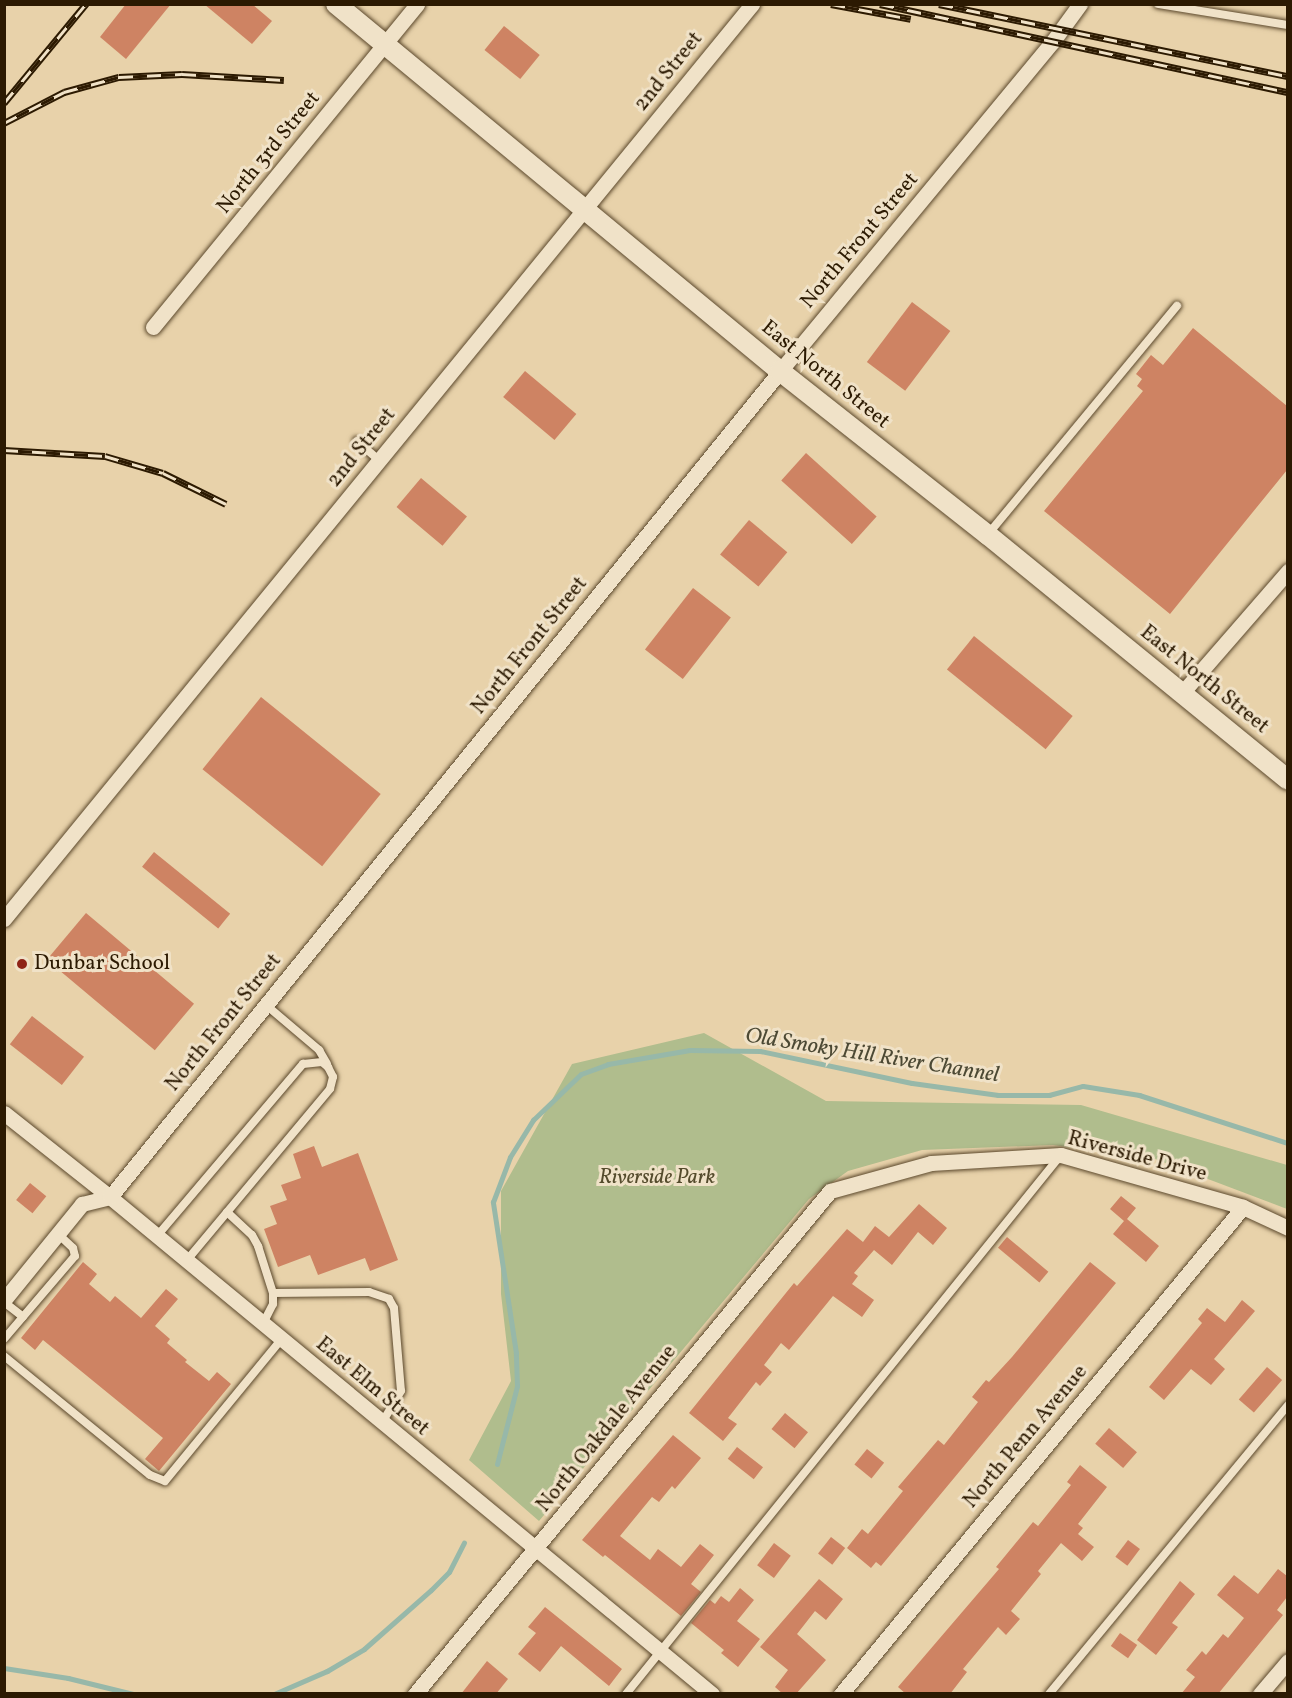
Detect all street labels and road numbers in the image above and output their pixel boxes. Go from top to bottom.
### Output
street label: 2nd Street [629,27,709,117]
street label: North 3rd Street [212,87,326,219]
street label: North Front Street [796,168,924,314]
street label: East North Street [756,315,894,435]
street label: 2nd Street [322,403,402,493]
street label: North Front Street [467,572,593,720]
street label: East North Street [1135,620,1273,740]
street label: North Front Street [161,949,287,1097]
street label: Riverside Drive [1065,1126,1209,1188]
street label: East Elm Street [310,1332,434,1442]
street label: North Oakdale Avenue [532,1340,682,1518]
street label: North Penn Avenue [959,1360,1093,1514]

